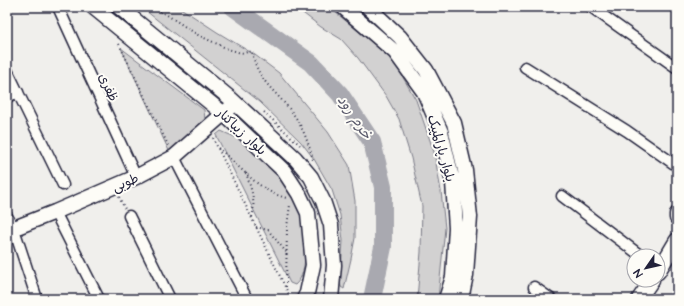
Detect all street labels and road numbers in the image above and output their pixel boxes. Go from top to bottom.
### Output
street label: ظفری [94,70,122,104]
street label: بلوار زیباکنار [212,103,270,160]
street label: بلوار پارالمپیک [423,113,459,184]
street label: طوبی [109,169,142,197]

